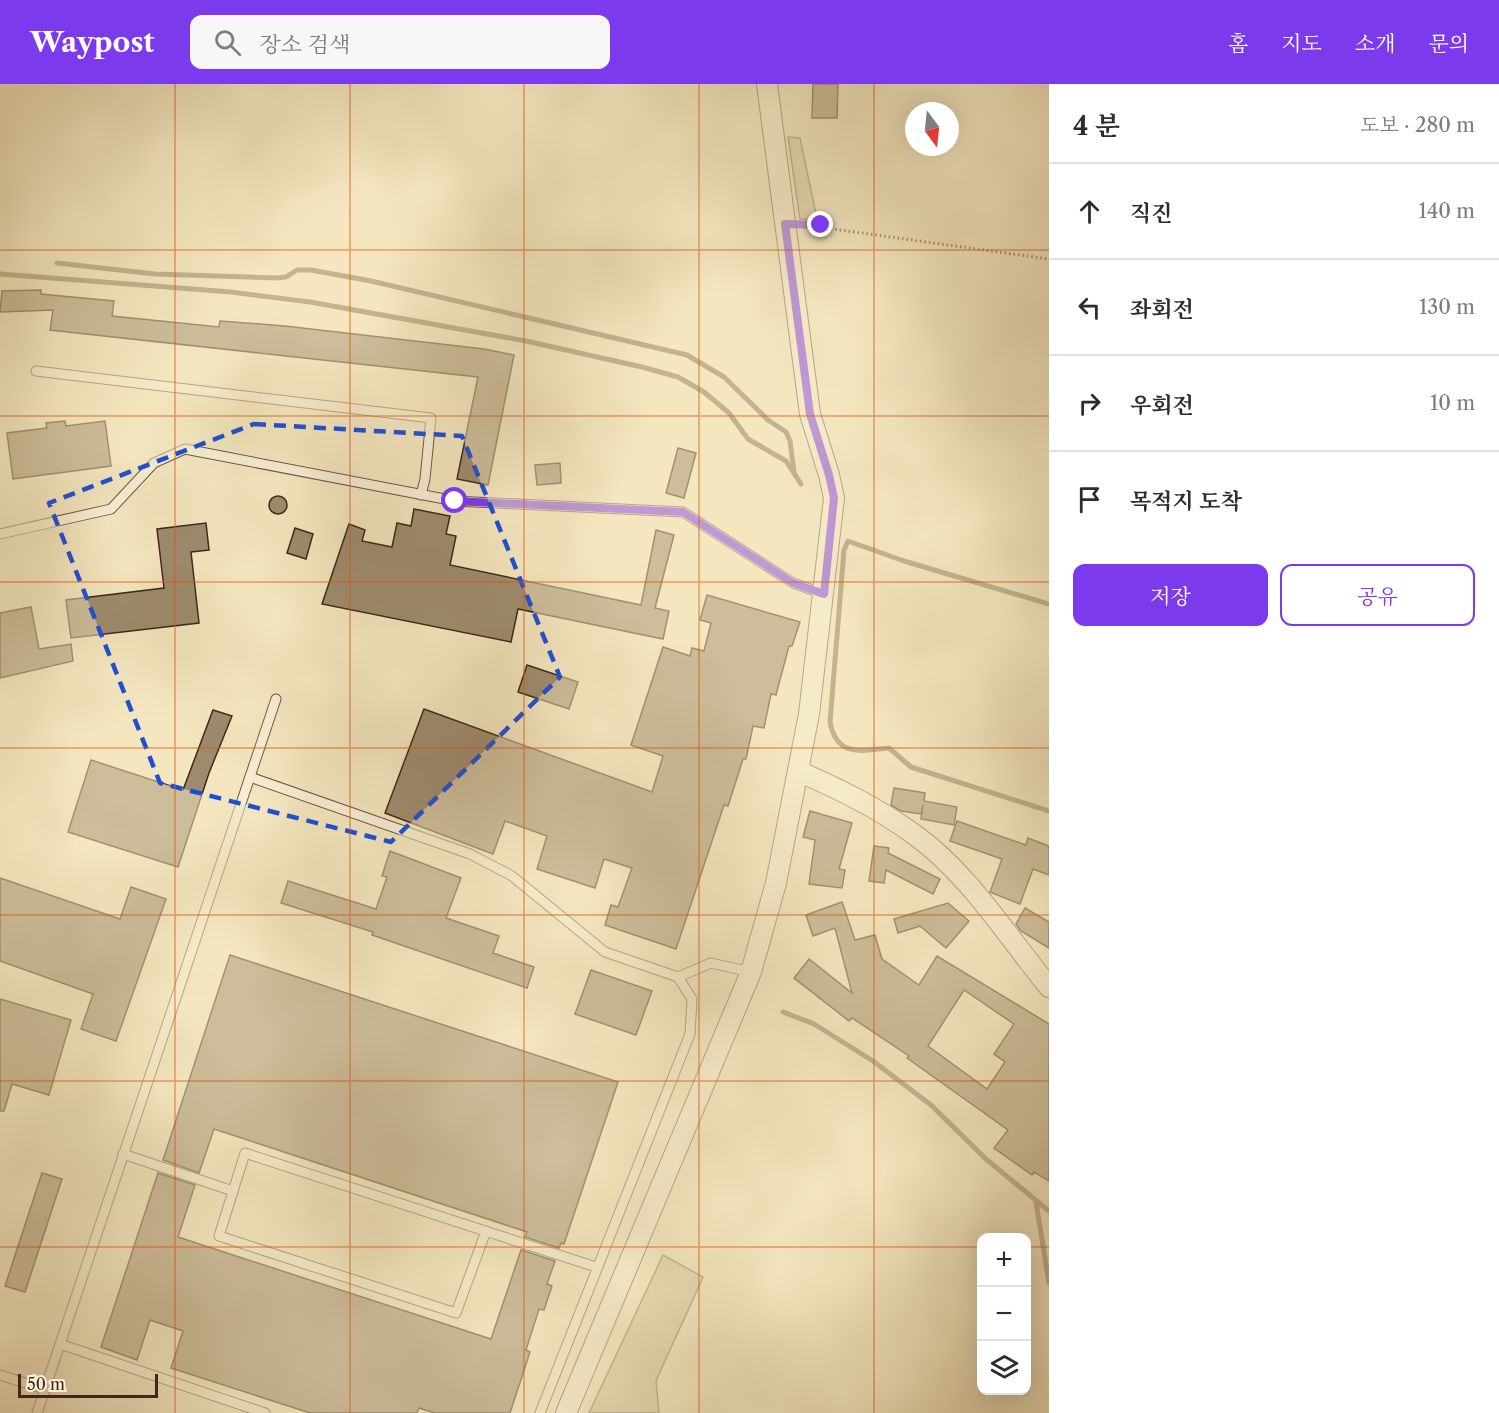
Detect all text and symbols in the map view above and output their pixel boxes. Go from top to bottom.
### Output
search box [190,15,610,69]
text: Waypost [30,25,154,59]
icon: search [211,26,244,59]
text: 장소 검색 [259,31,350,58]
text: 홈 [1228,31,1248,56]
text: 지도 [1281,31,1322,56]
text: 소개 [1355,31,1395,56]
text: 문의 [1428,31,1469,56]
north arrow [905,102,959,156]
text: 4 분 [1073,110,1120,142]
text: 도보 · 280 m [1360,113,1475,137]
icon: ahead [1073,195,1106,228]
text: 140 m [1418,199,1475,223]
text: 직진 [1130,200,1173,227]
route end [807,211,833,237]
icon: left [1073,291,1106,324]
text: 130 m [1419,295,1475,319]
text: 좌회전 [1130,296,1194,323]
icon: right [1073,387,1106,420]
text: 10 m [1430,391,1475,415]
text: 우회전 [1130,392,1194,419]
icon: arrive [1073,483,1106,516]
route start [441,487,467,513]
text: 목적지 도착 [1130,488,1242,515]
button: 저장 [1073,564,1268,626]
button: 공유 [1280,564,1475,626]
map controls [977,1233,1031,1395]
button: + [977,1233,1031,1287]
button: − [977,1287,1031,1341]
button: layers [977,1341,1031,1395]
scale bar [18,1371,158,1398]
text: 50 m [27,1374,65,1394]

